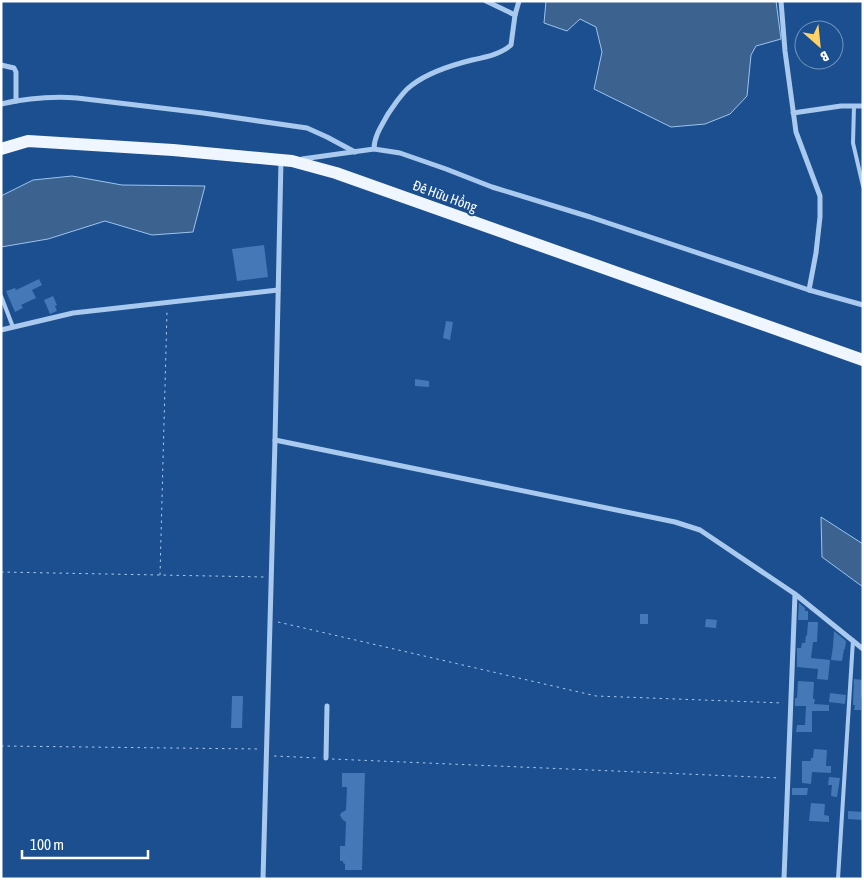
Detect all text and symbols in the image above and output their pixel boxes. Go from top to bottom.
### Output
north arrow [794,20,844,70]
text: B [818,48,831,65]
street label: Đê Hữu Hồng [411,176,480,215]
scale bar [22,828,149,860]
text: 100 m [30,836,64,853]

